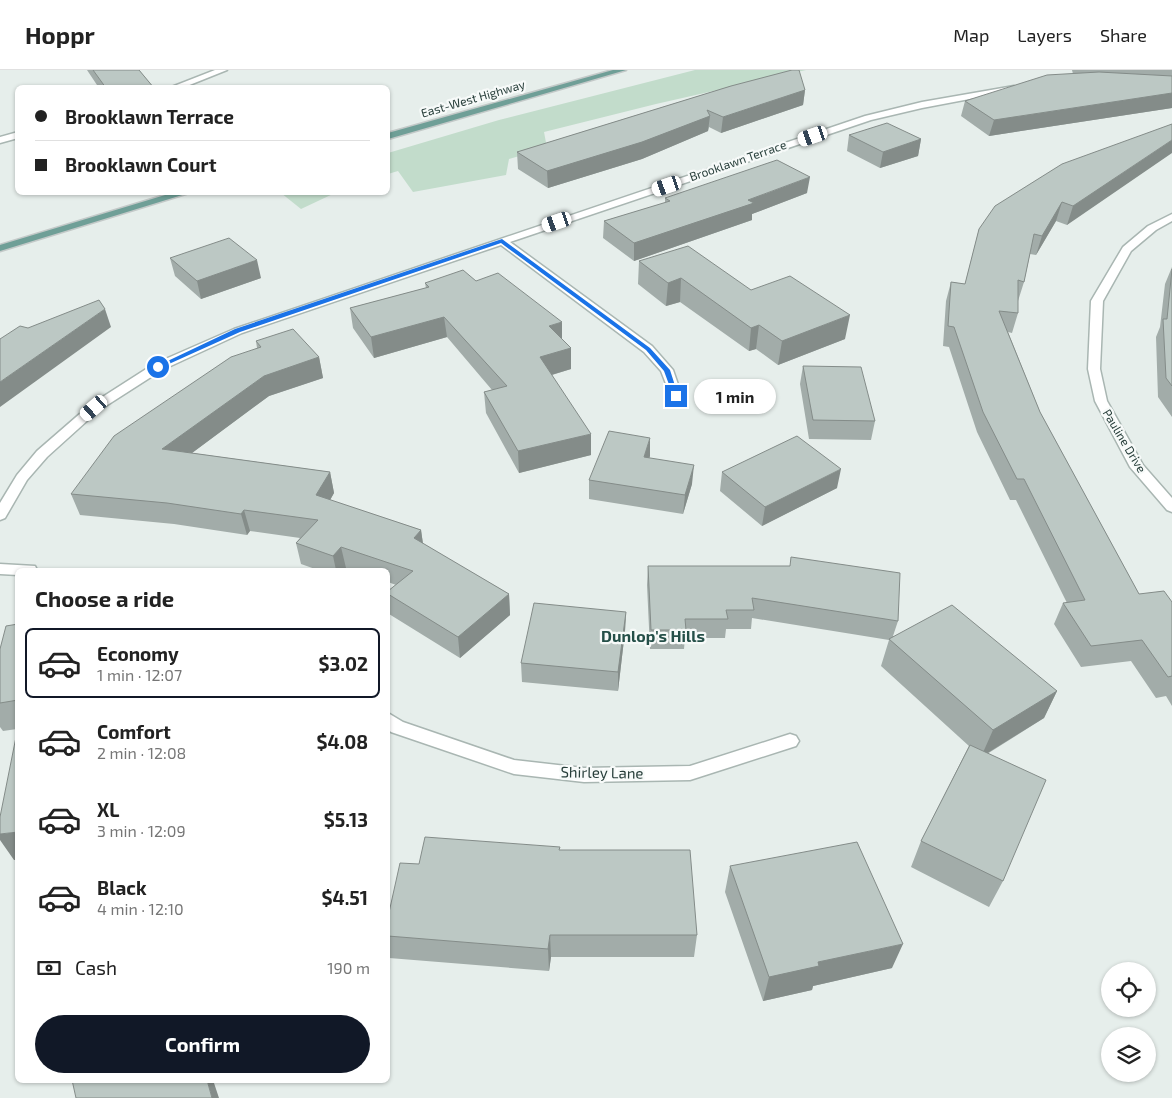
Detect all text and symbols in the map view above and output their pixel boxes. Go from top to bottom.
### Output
text: Hoppr [25,20,95,49]
text: Map [953,24,989,46]
text: Layers [1017,24,1072,46]
text: Share [1100,24,1147,46]
street label: East-West Highway [419,76,527,120]
text: Brooklawn Terrace [65,105,234,128]
car [796,124,829,148]
street label: Brooklawn Terrace [687,137,788,183]
text: Brooklawn Court [65,153,216,176]
car [650,174,683,198]
car [540,210,573,234]
route start [147,356,169,378]
callout: 1 min [694,378,776,414]
route end [665,385,687,407]
text: 1 min [716,387,754,406]
car [77,392,110,424]
street label: Pauline Drive [1100,406,1149,475]
text: Choose a ride [35,585,174,611]
district label: Dunlop's Hills [601,626,705,645]
icon: car [37,641,82,686]
text: Economy [97,642,179,665]
text: $3.02 [319,652,368,675]
text: 1 min · 12:07 [97,665,182,684]
icon: car [37,719,82,764]
text: Comfort [97,720,171,743]
text: $4.08 [316,730,368,753]
text: 2 min · 12:08 [97,743,186,762]
street label: Shirley Lane [560,762,644,782]
icon: car [37,797,82,842]
text: XL [97,798,119,821]
text: $5.13 [324,808,368,831]
text: 3 min · 12:09 [97,821,186,840]
icon: car [37,875,82,920]
text: Black [97,876,147,899]
text: $4.51 [322,886,368,909]
text: 4 min · 12:10 [97,899,184,918]
icon: cash [35,954,63,982]
text: Cash [75,956,117,979]
text: 190 m [327,958,370,977]
map controls [1101,962,1156,1082]
button: locate [1101,962,1156,1017]
button: Confirm [35,1015,370,1073]
button: layers [1101,1027,1156,1082]

